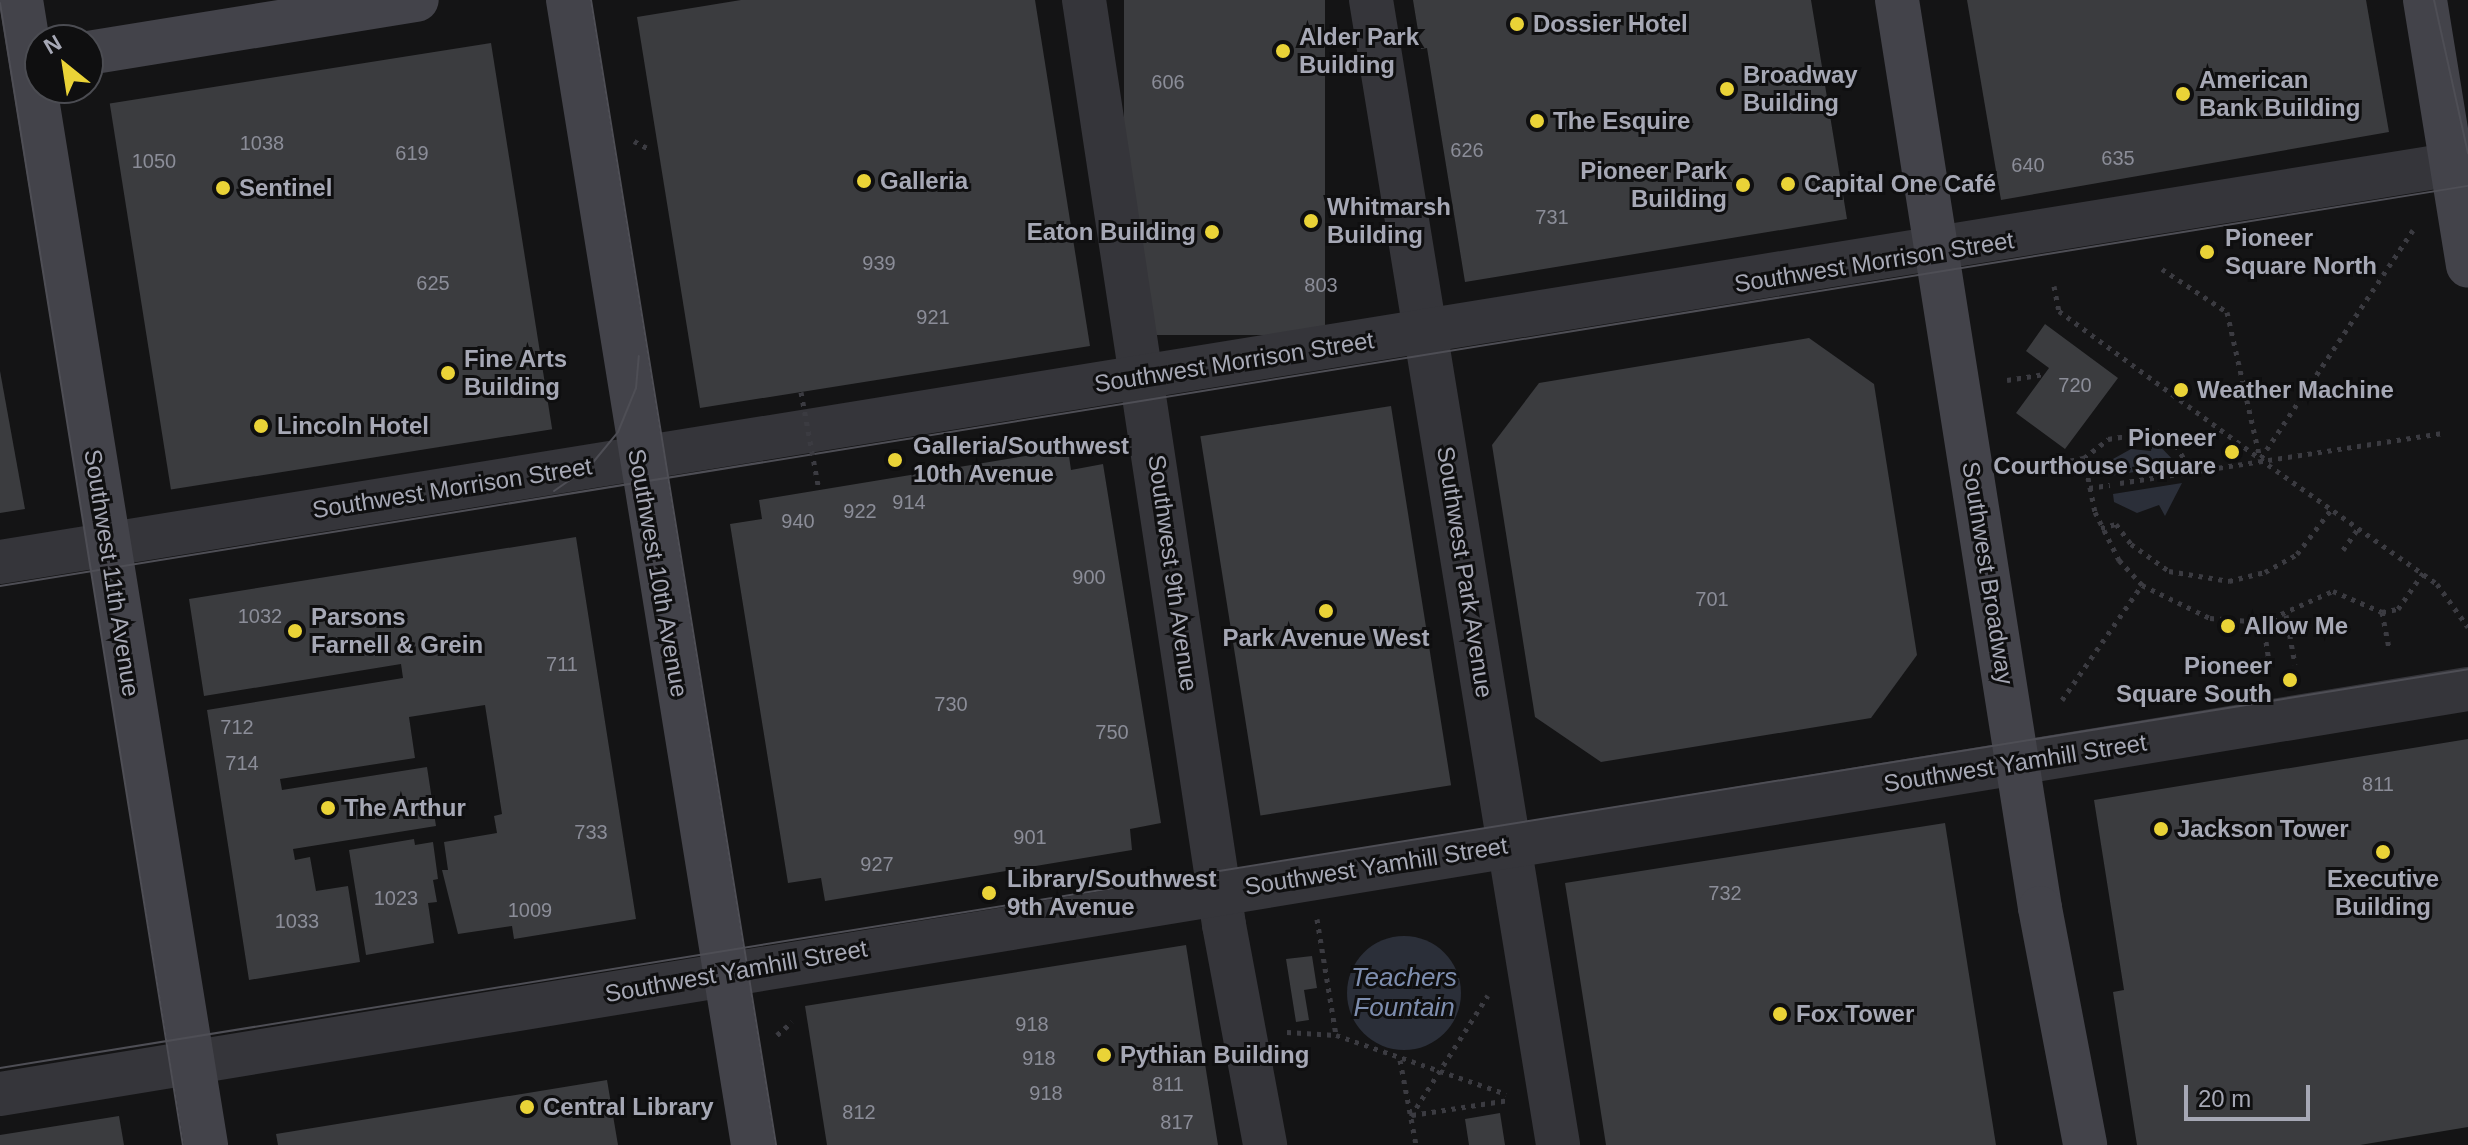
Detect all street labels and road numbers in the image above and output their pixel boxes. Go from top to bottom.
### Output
street label: Southwest Morrison Street [1732,226,2016,298]
street label: Southwest Morrison Street [1092,326,1376,398]
street label: Southwest Park Avenue [1431,443,1499,701]
street label: Southwest 10th Avenue [622,446,694,700]
street label: Southwest 11th Avenue [78,447,146,699]
street label: Southwest Morrison Street [310,452,594,524]
street label: Southwest 9th Avenue [1142,452,1204,694]
street label: Southwest Broadway [1956,459,2020,687]
street label: Southwest Yamhill Street [1881,728,2149,798]
street label: Southwest Yamhill Street [1242,831,1510,901]
street label: Southwest Yamhill Street [602,934,870,1008]

